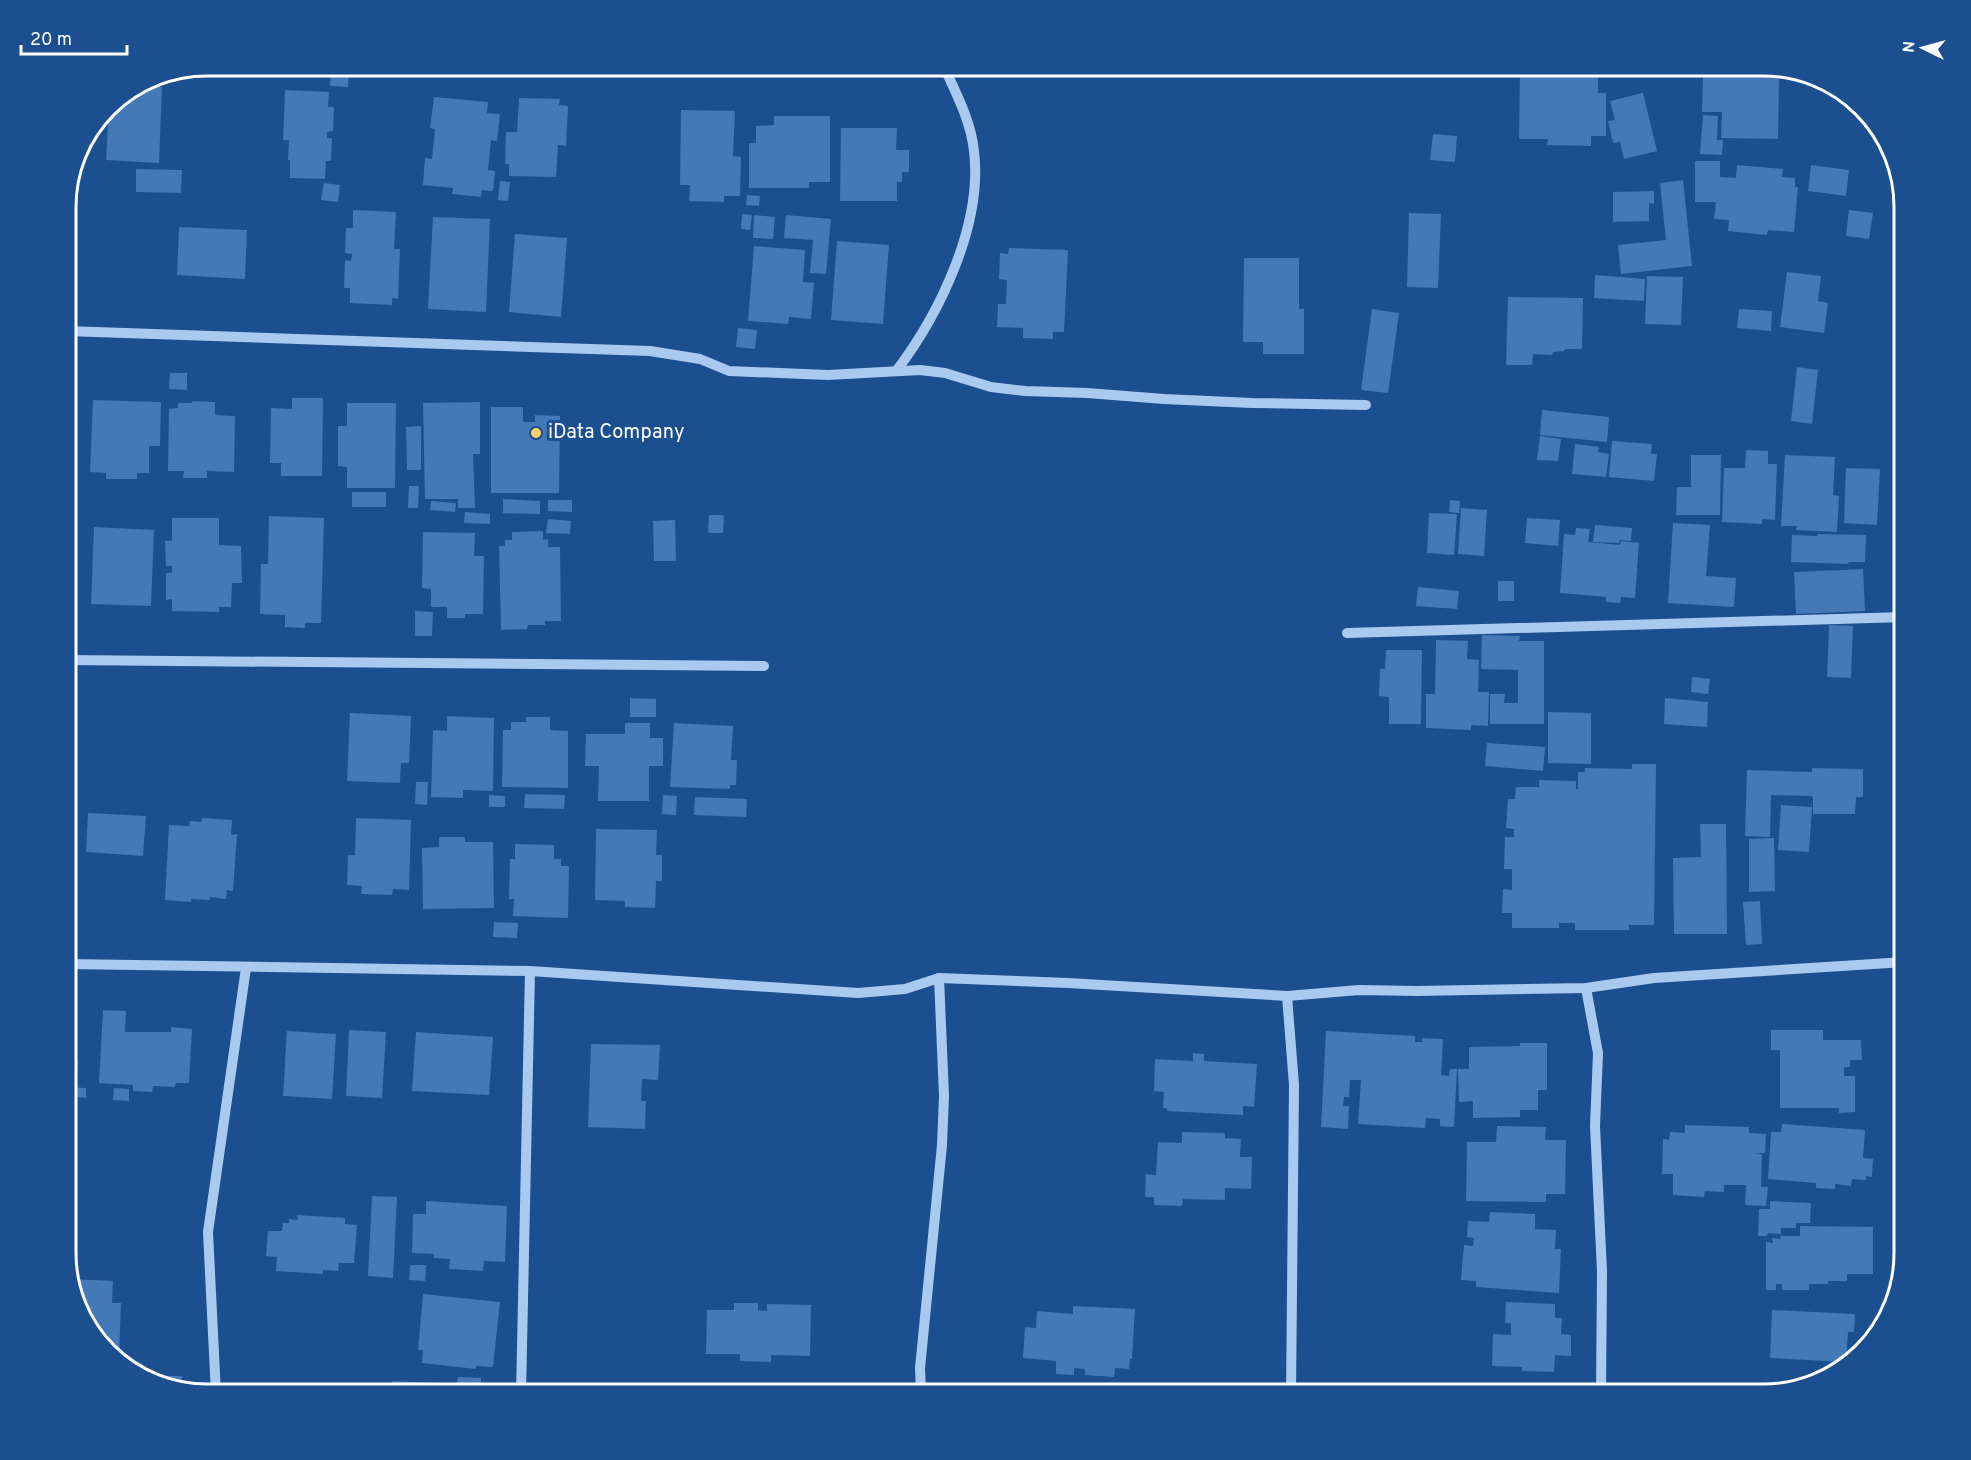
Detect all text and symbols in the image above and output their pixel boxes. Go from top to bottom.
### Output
scale bar [21,18,128,56]
north arrow [1893,18,1953,78]
text: 20 m [30,29,72,52]
text: N [1900,40,1921,53]
place label: iData Company [548,420,685,446]
marker: iData Company [529,426,543,440]

